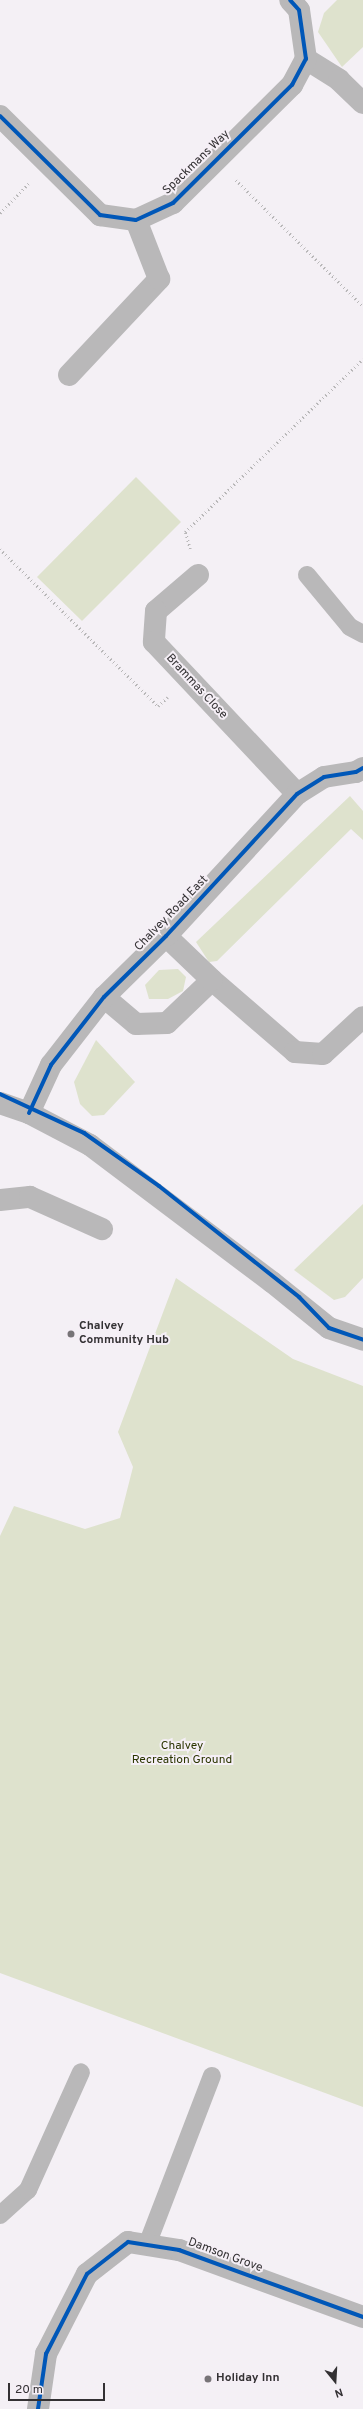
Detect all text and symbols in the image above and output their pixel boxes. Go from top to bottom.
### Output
street label: Spackmans Way [161,127,233,199]
street label: Brammas Close [162,652,230,722]
street label: Chalvey Road East [132,873,212,955]
place label: Chalvey Community Hub [79,1320,169,1348]
marker: Chalvey Community Hub [66,1329,76,1339]
park label: Chalvey Recreation Ground [132,1740,232,1768]
street label: Damson Grove [186,2236,264,2276]
north arrow [315,2361,355,2401]
place label: Holiday Inn [216,2372,279,2386]
marker: Holiday Inn [203,2374,213,2384]
scale bar [10,2375,107,2401]
text: 20 m [15,2382,43,2398]
text: N [333,2385,345,2400]

